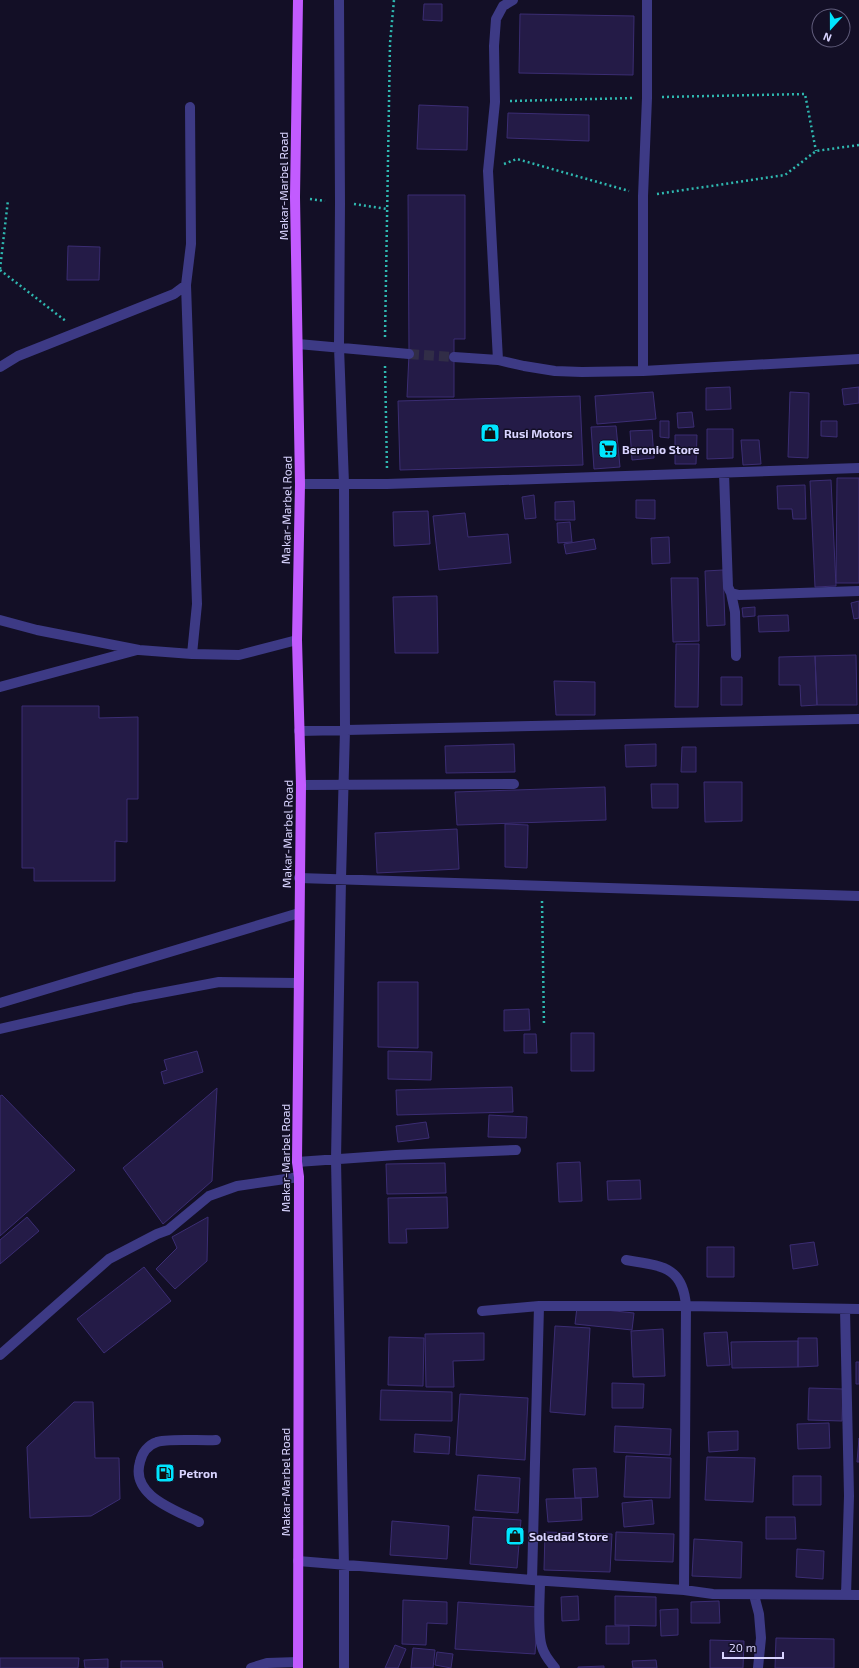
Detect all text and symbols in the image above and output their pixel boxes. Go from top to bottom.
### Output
north arrow [811,8,851,48]
text: N [821,30,833,45]
street label: Makar-Marbel Road [276,132,290,240]
shop icon: Rusi Motors [479,422,501,444]
place label: Rusi Motors [504,426,573,440]
supermarket icon: Beronio Store [597,438,619,460]
place label: Beronio Store [622,442,700,456]
street label: Makar-Marbel Road [278,456,294,564]
street label: Makar-Marbel Road [279,780,295,888]
street label: Makar-Marbel Road [278,1104,292,1212]
street label: Makar-Marbel Road [278,1428,292,1536]
fuel station icon: Petron [154,1462,176,1484]
place label: Petron [179,1466,217,1480]
shop icon: Soledad Store [504,1525,526,1547]
place label: Soledad Store [529,1529,609,1543]
scale bar [723,1634,783,1660]
text: 20 m [729,1640,756,1654]

